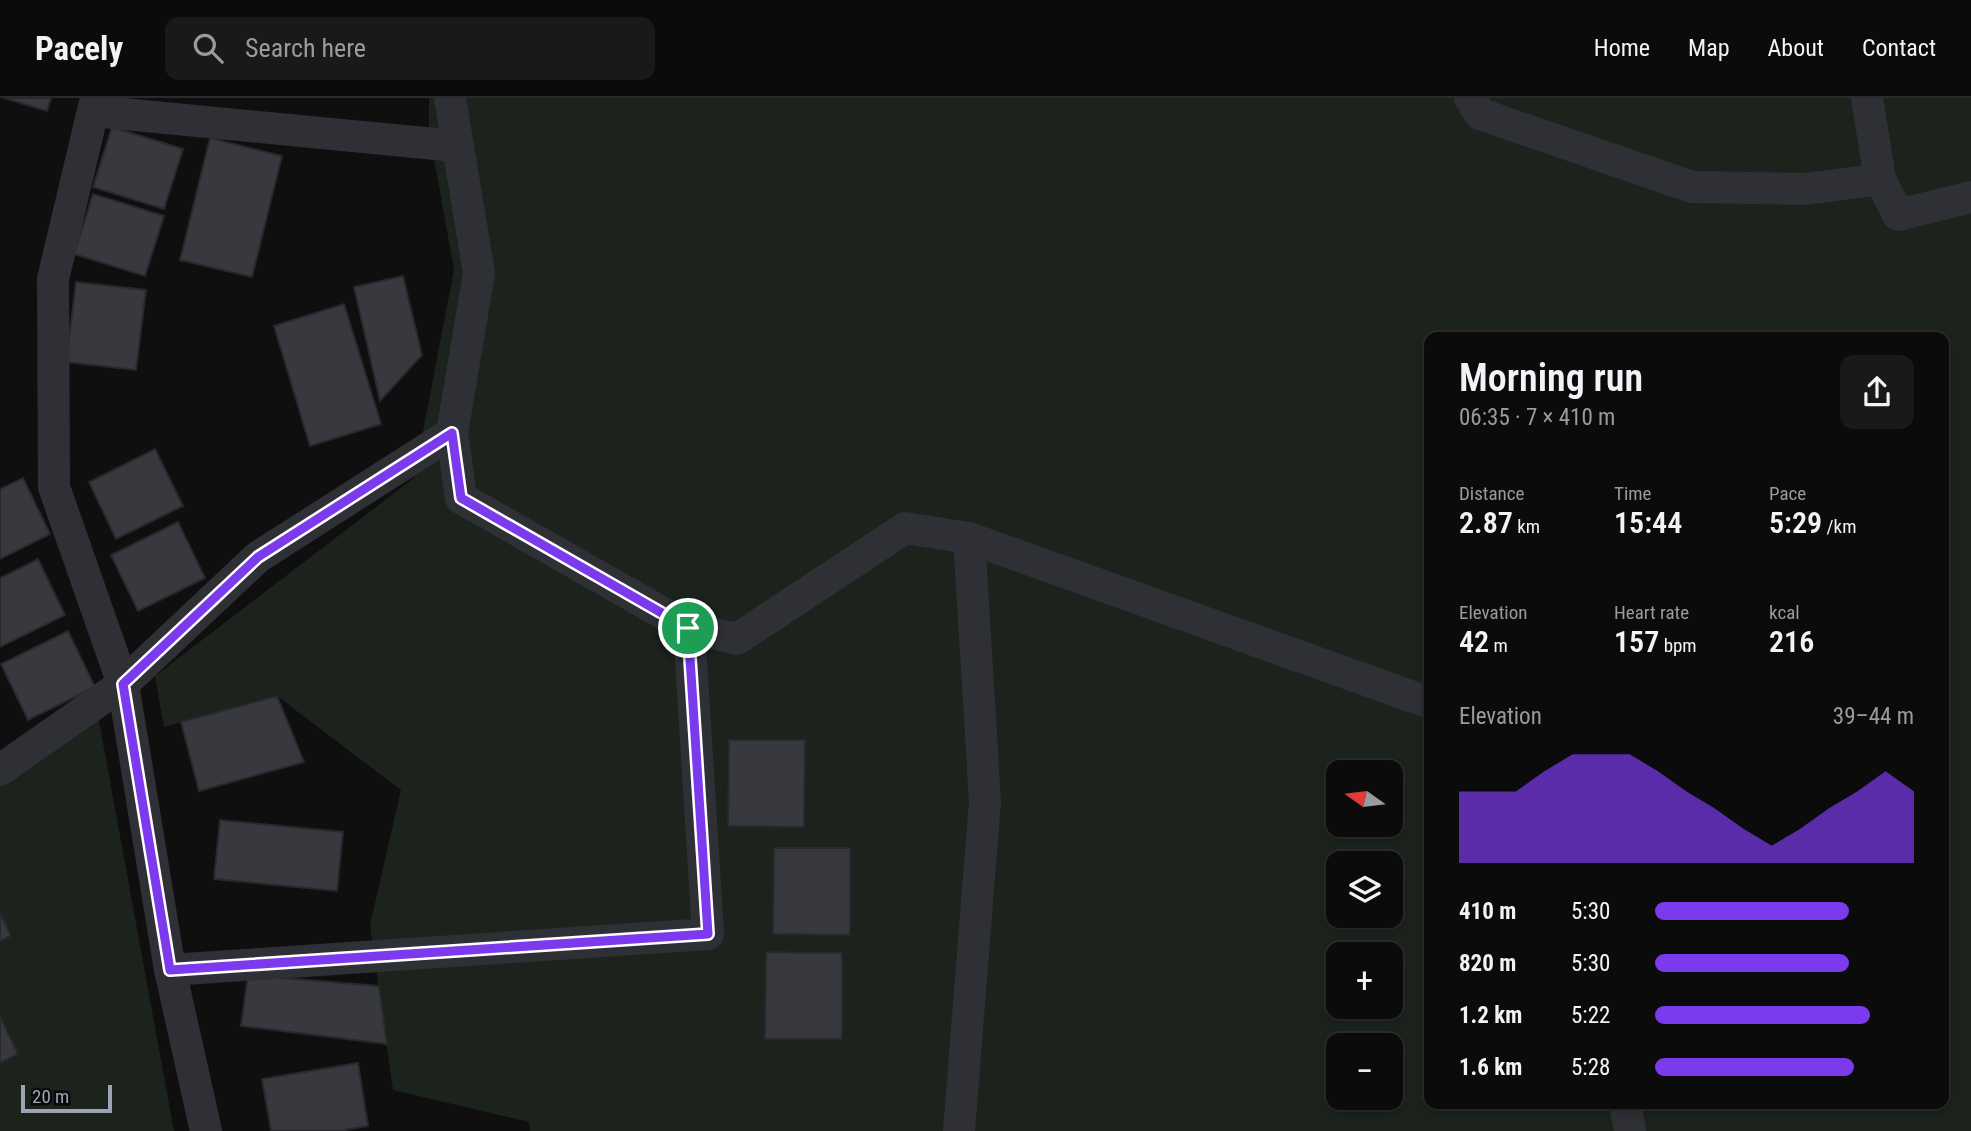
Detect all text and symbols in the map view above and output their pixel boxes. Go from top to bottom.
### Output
search box [165,17,655,80]
text: Pacely [35,29,123,68]
icon: search [189,29,227,67]
text: Search here [245,33,366,63]
text: Home [1594,34,1650,62]
text: Map [1688,34,1730,62]
text: About [1768,34,1824,62]
text: Contact [1862,34,1936,62]
button: share [1840,355,1914,429]
text: Morning run [1459,356,1643,400]
text: 06:35 · 7 × 410 m [1459,404,1615,431]
text: Distance [1459,482,1524,505]
text: Time [1614,482,1651,505]
text: Pace [1769,482,1806,505]
text: 2.87 [1459,505,1513,540]
text: 15:44 [1614,505,1682,540]
text: 5:29 [1769,505,1822,540]
text: km [1513,515,1540,538]
text: /km [1822,515,1856,538]
pin [658,598,718,658]
text: Elevation [1459,601,1527,624]
text: Heart rate [1614,601,1689,624]
text: kcal [1769,601,1800,624]
icon: arrive [669,609,707,647]
text: 42 [1459,624,1489,659]
text: 157 [1614,624,1659,659]
text: 216 [1769,624,1814,659]
text: m [1489,634,1508,657]
text: bpm [1659,634,1697,657]
text: Elevation [1459,703,1542,730]
text: 39–44 m [1833,703,1914,730]
north arrow [1326,760,1404,836]
map controls [1326,760,1403,1110]
button: layers [1326,851,1403,928]
text: 410 m [1459,898,1516,925]
text: 5:30 [1571,898,1610,925]
button: + [1326,942,1403,1019]
text: 820 m [1459,950,1516,977]
text: 5:30 [1571,950,1610,977]
text: 1.2 km [1459,1002,1522,1029]
text: 5:22 [1571,1002,1610,1029]
button: − [1326,1033,1403,1110]
text: 1.6 km [1459,1054,1522,1081]
text: 5:28 [1571,1054,1610,1081]
scale bar [21,1082,112,1114]
text: 20 m [32,1085,69,1108]

